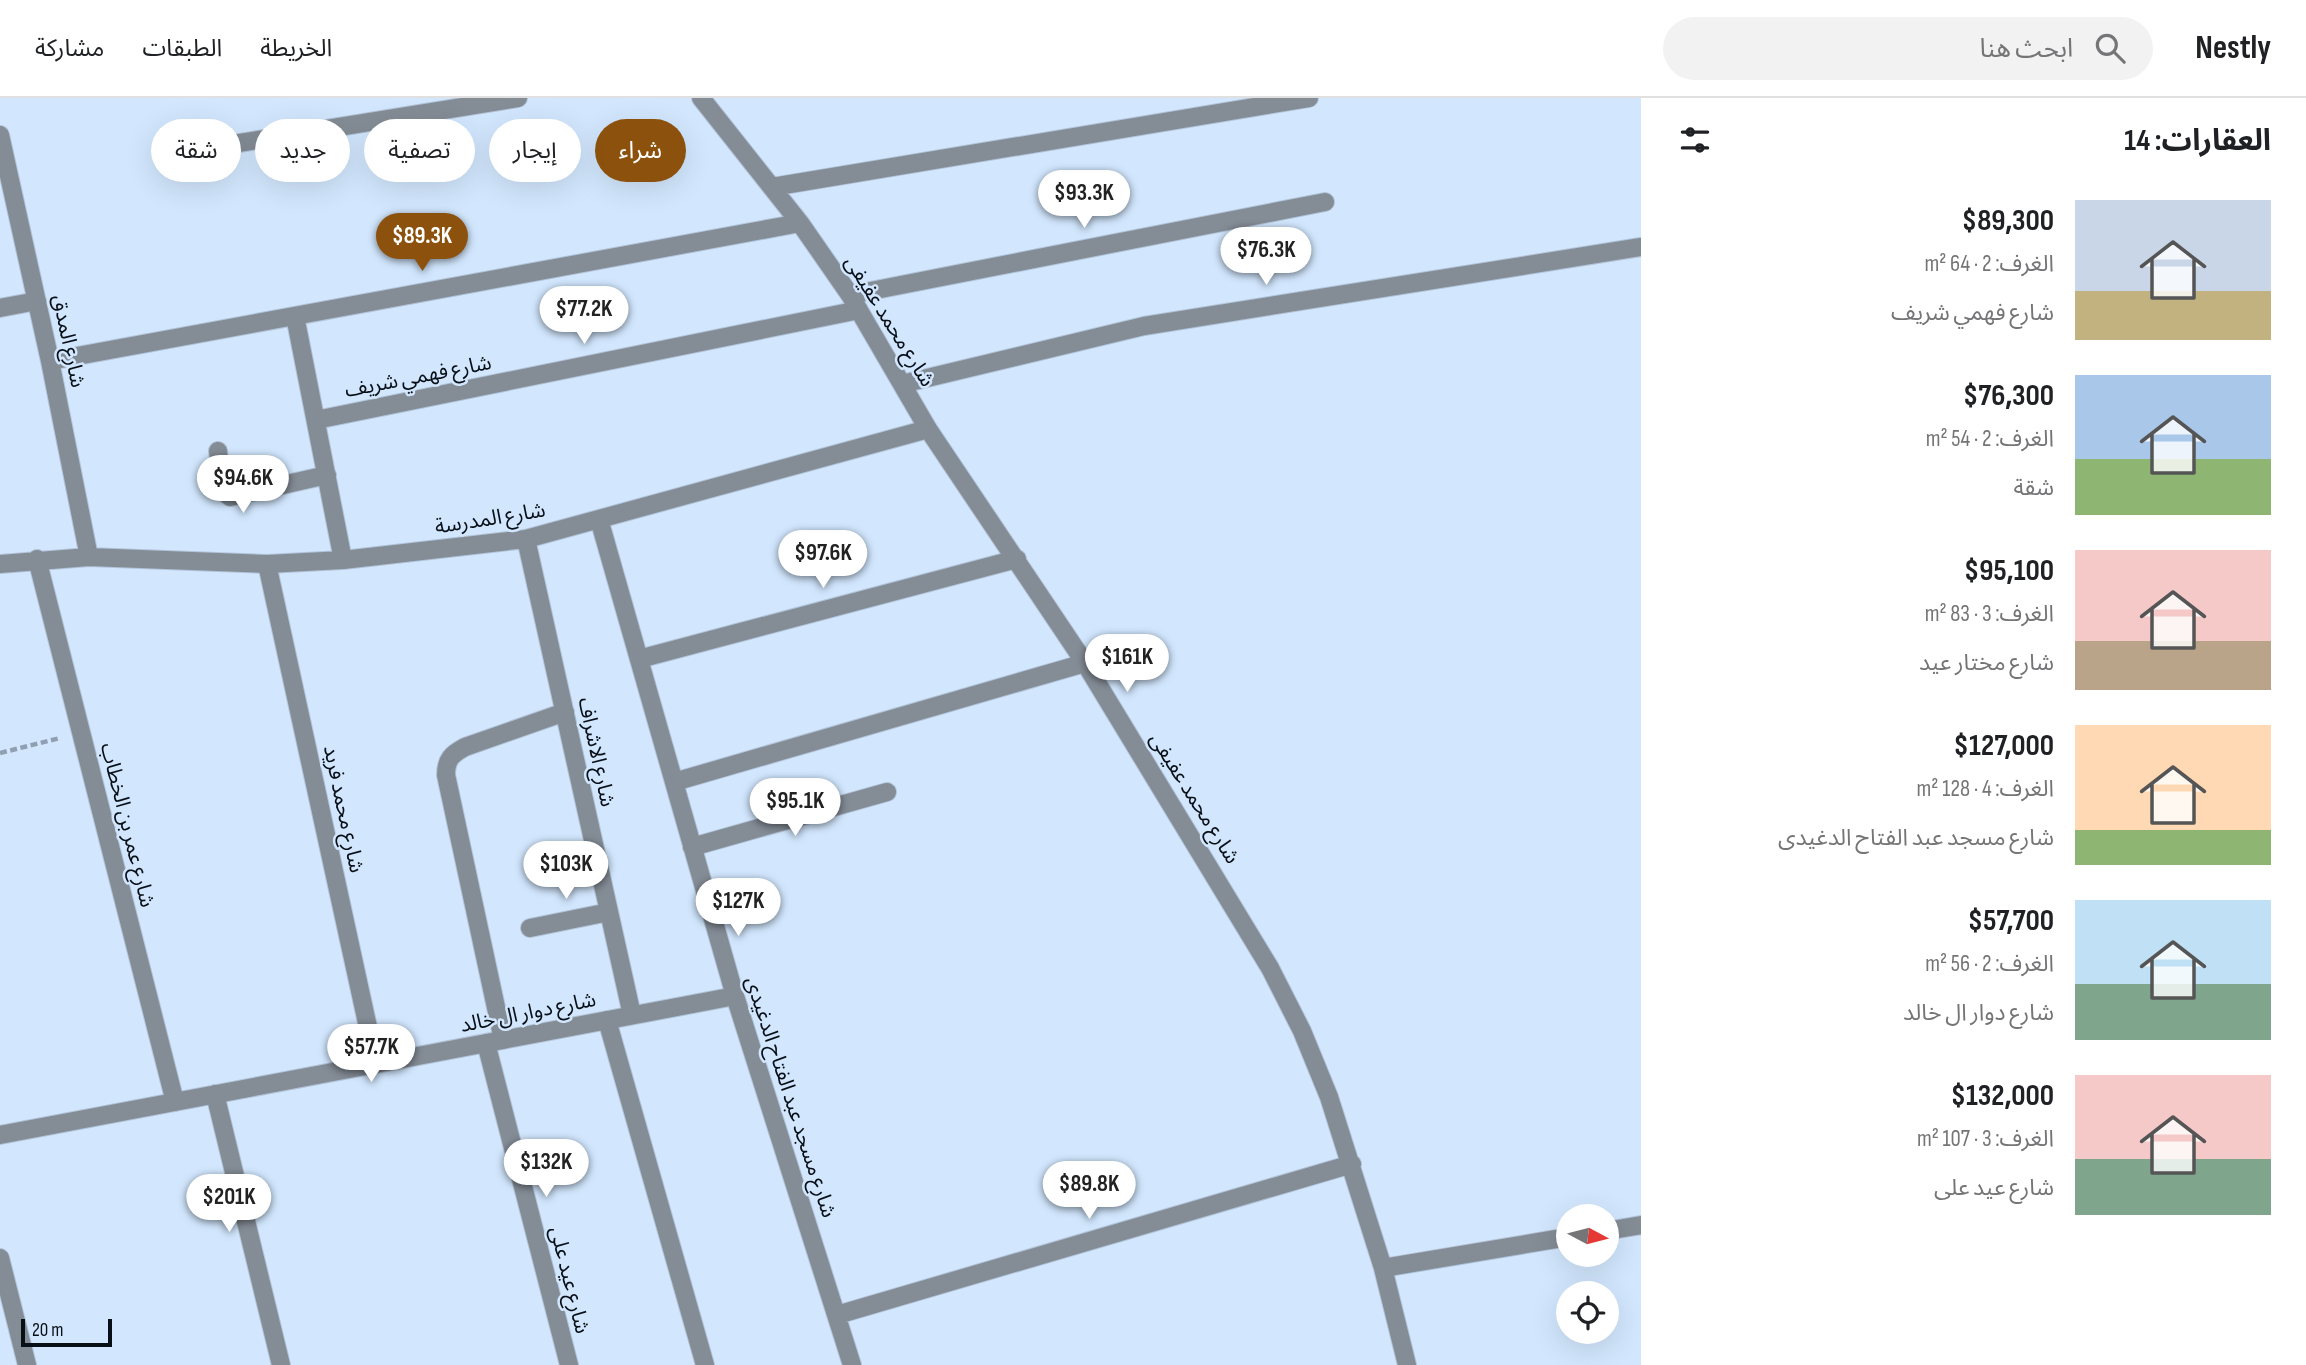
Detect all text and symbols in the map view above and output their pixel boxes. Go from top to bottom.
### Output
search box [1663,17,2153,80]
text: Nestly [2195,28,2271,68]
icon: search [2091,29,2129,67]
text: مشاركة [35,34,104,63]
text: الطبقات [142,34,222,63]
text: الخريطة [260,34,332,63]
text: ابحث هنا [1980,34,2073,65]
chip: شقة [151,119,241,182]
chip: جديد [255,119,350,182]
chip: تصفية [364,119,475,182]
chip: إيجار [489,119,581,182]
chip: شراء [595,119,686,182]
icon: filters [1676,121,1714,159]
text: العقارات: 14 [2124,123,2271,159]
pin: $93.3K [1027,170,1141,230]
text: $93.3K [1054,179,1114,207]
text: $89,300 [1962,203,2054,239]
pin: $89.3K [365,214,479,273]
text: $89.3K [392,222,452,250]
pin: $76.3K [1209,228,1323,287]
icon: home [2131,228,2215,312]
text: $76.3K [1236,236,1296,264]
text: الغرف: 2 · 64 m² [1924,250,2054,278]
street label: شارع محمد عفيفى [838,251,940,393]
pin: $77.2K [527,286,641,346]
street label: شارع المدق [45,292,91,390]
text: $77.2K [556,295,612,323]
text: شارع فهمي شريف [1891,299,2054,327]
street label: شارع فهمي شريف [343,350,494,406]
text: $76,300 [1963,378,2054,414]
icon: home [2131,403,2215,487]
text: الغرف: 2 · 54 m² [1926,425,2054,453]
pin: $94.6K [186,456,300,515]
text: $94.6K [213,464,273,492]
text: شقة [2013,474,2054,502]
street label: شارع المدرسة [433,497,548,542]
pin: $97.6K [766,531,880,590]
text: $97.6K [794,539,852,567]
text: $95,100 [1964,553,2054,589]
icon: home [2131,578,2215,662]
text: الغرف: 3 · 83 m² [1925,600,2054,628]
pin: $161K [1078,634,1176,694]
text: $161K [1101,643,1153,671]
text: شارع مختار عيد [1919,649,2054,677]
street label: شارع الاشراف [571,695,620,810]
street label: شارع محمد عفيفى [1143,728,1245,870]
text: $127,000 [1954,728,2054,764]
street label: شارع عمر بن الخطاب [93,740,160,910]
street label: شارع محمد فريد [316,743,369,876]
icon: home [2131,753,2215,837]
text: الغرف: 4 · 128 m² [1917,775,2054,803]
pin: $95.1K [738,778,852,838]
text: $95.1K [766,787,824,815]
text: شارع مسجد عبد الفتاح الدغيدى [1778,824,2054,852]
pin: $103K [517,842,615,901]
text: $103K [539,850,593,878]
pin: $127K [689,878,787,938]
text: $127K [712,887,764,915]
text: $57,700 [1968,903,2054,939]
icon: home [2131,928,2215,1012]
text: الغرف: 2 · 56 m² [1925,950,2054,978]
street label: شارع مسجد عبد الفتاح الدغيدى [738,973,841,1221]
street label: شارع دوار ال خالد [458,987,598,1040]
text: شارع دوار ال خالد [1903,999,2054,1027]
pin: $57.7K [314,1024,428,1084]
text: $57.7K [343,1033,399,1061]
text: $132,000 [1951,1078,2054,1114]
icon: home [2131,1103,2215,1187]
text: الغرف: 3 · 107 m² [1917,1125,2054,1153]
pin: $132K [497,1140,595,1199]
text: $132K [520,1148,572,1176]
pin: $89.8K [1032,1162,1146,1221]
text: $89.8K [1059,1170,1119,1198]
pin: $201K [180,1174,278,1234]
text: شارع عيد على [1934,1174,2054,1202]
text: $201K [202,1183,256,1211]
north arrow [1556,1204,1619,1267]
map controls [1556,1204,1619,1344]
street label: شارع عيد على [542,1224,595,1337]
button: locate [1556,1281,1619,1344]
scale bar [21,1316,112,1348]
text: 20 m [32,1319,64,1342]

